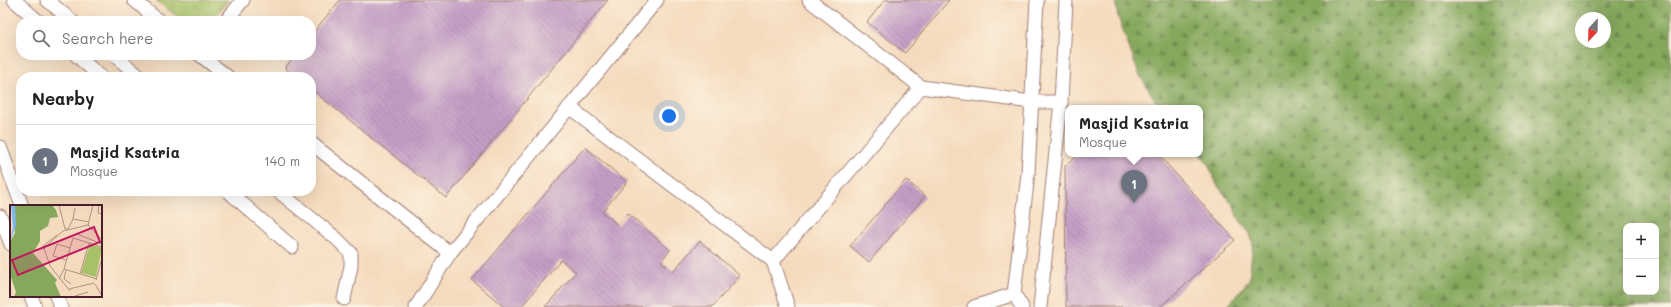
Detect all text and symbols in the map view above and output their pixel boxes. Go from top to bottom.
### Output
north arrow [1575,12,1611,48]
search box [16,16,316,60]
icon: search [30,27,52,49]
text: Search here [62,28,153,48]
text: Nearby [32,87,94,109]
popup [1065,105,1203,157]
your location [659,106,679,126]
text: Masjid Ksatria [1079,113,1189,133]
text: Mosque [1079,133,1127,150]
text: Masjid Ksatria [70,142,180,162]
text: 1 [42,152,48,169]
text: 140 m [264,152,300,169]
text: Mosque [70,162,118,179]
pin: 1 [1121,170,1147,203]
inset map [10,205,102,297]
map controls [1623,223,1659,295]
button: + [1623,223,1659,259]
button: − [1623,259,1659,295]

